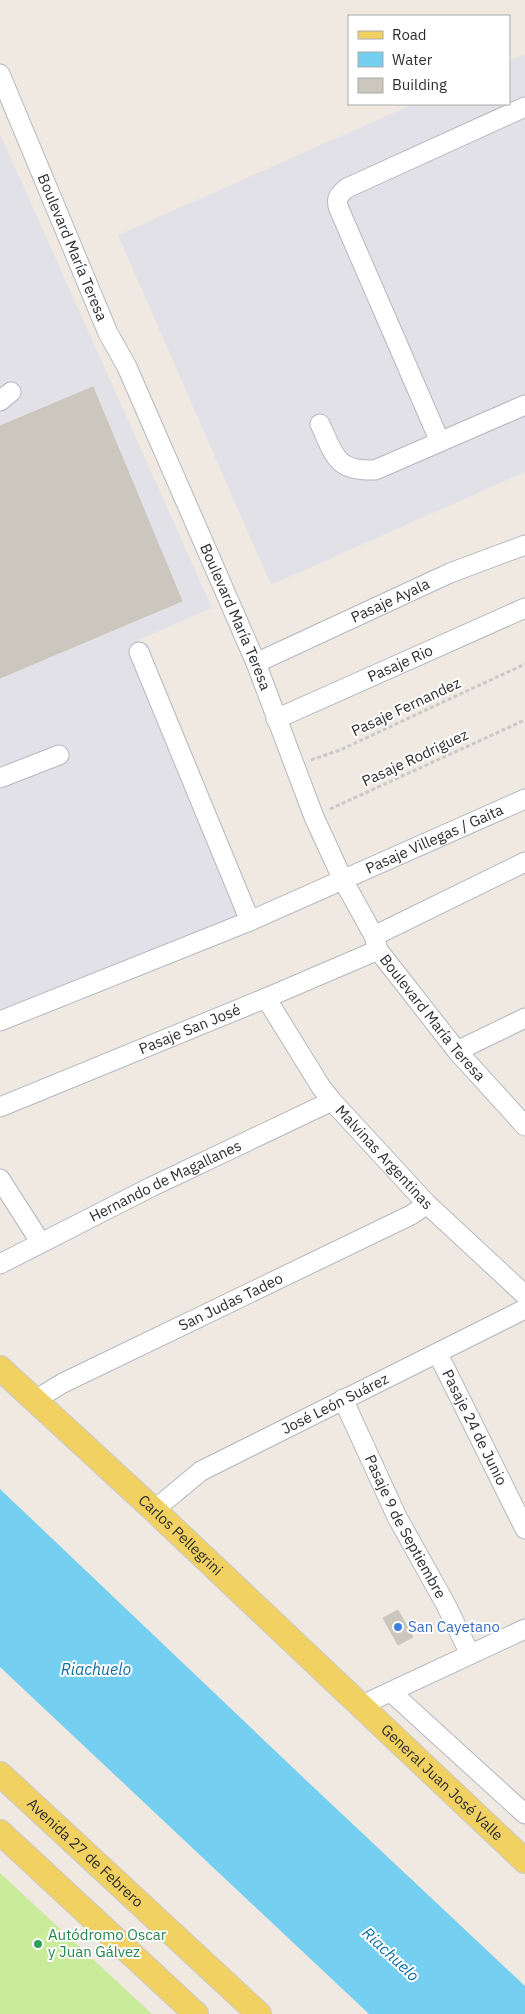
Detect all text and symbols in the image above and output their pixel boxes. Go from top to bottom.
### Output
legend [348,15,510,105]
text: Road [392,25,427,44]
text: Water [392,50,433,69]
text: Building [392,75,447,94]
street label: Boulevard María Teresa [34,171,112,324]
street label: Boulevard María Teresa [196,540,275,693]
street label: Pasaje Ayala [348,574,432,627]
street label: Pasaje Rio [364,640,436,686]
street label: Pasaje Fernandez [348,673,463,740]
street label: Pasaje Rodriguez [359,725,471,790]
street label: Pasaje Villegas / Gaita [362,800,506,878]
street label: Boulevard María Teresa [376,950,490,1085]
street label: Pasaje San José [136,999,243,1058]
street label: Malvinas Argentinas [332,1101,437,1213]
street label: Hernando de Magallanes [86,1135,244,1226]
street label: San Judas Tadeo [175,1268,286,1335]
street label: Pasaje 24 de Junio [438,1366,512,1488]
street label: José León Suárez [278,1369,392,1438]
street label: Pasaje 9 de Septiembre [361,1452,451,1602]
street label: Carlos Pellegrini [135,1490,227,1579]
place label: San Cayetano [408,1617,500,1636]
marker: San Cayetano [392,1621,404,1633]
water label: Riachuelo [61,1659,131,1679]
street label: General Juan José Valle [377,1720,507,1844]
street label: Avenida 27 de Febrero [23,1794,148,1911]
water label: Riachuelo [358,1923,424,1986]
place label: Autódromo Oscar y Juan Gálvez [48,1925,167,1961]
marker: Autódromo Oscar y Juan Gálvez [32,1938,44,1950]

